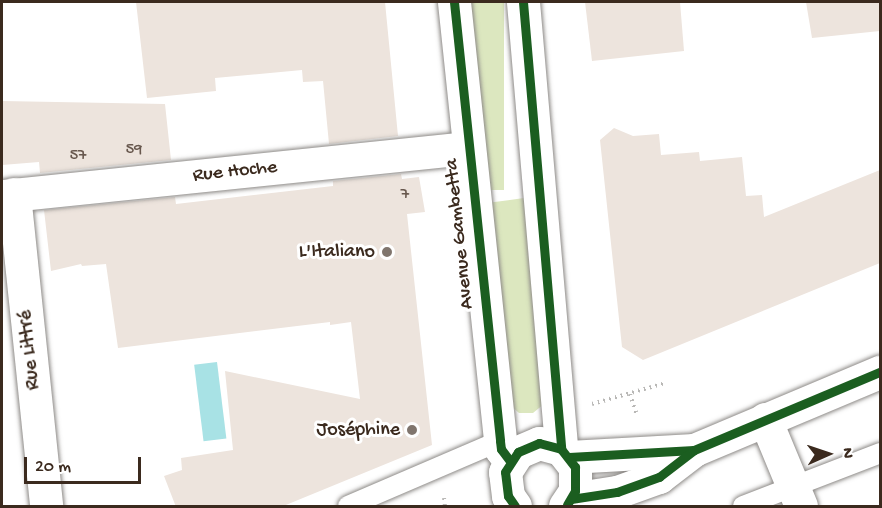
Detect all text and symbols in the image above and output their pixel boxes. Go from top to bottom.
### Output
house number: 59 [126,141,142,161]
house number: 57 [70,147,86,167]
street label: Rue Hoche [192,156,278,188]
street label: Avenue Gambetta [440,158,480,310]
house number: 7 [401,186,409,206]
place label: L'Italiano [299,240,375,264]
marker: L'Italiano [380,245,394,259]
street label: Rue Littré [14,309,46,391]
place label: Joséphine [317,418,400,442]
marker: Joséphine [405,423,419,437]
north arrow [798,424,858,484]
scale bar [27,445,144,483]
text: N [837,447,856,459]
text: 20 m [35,457,71,478]

